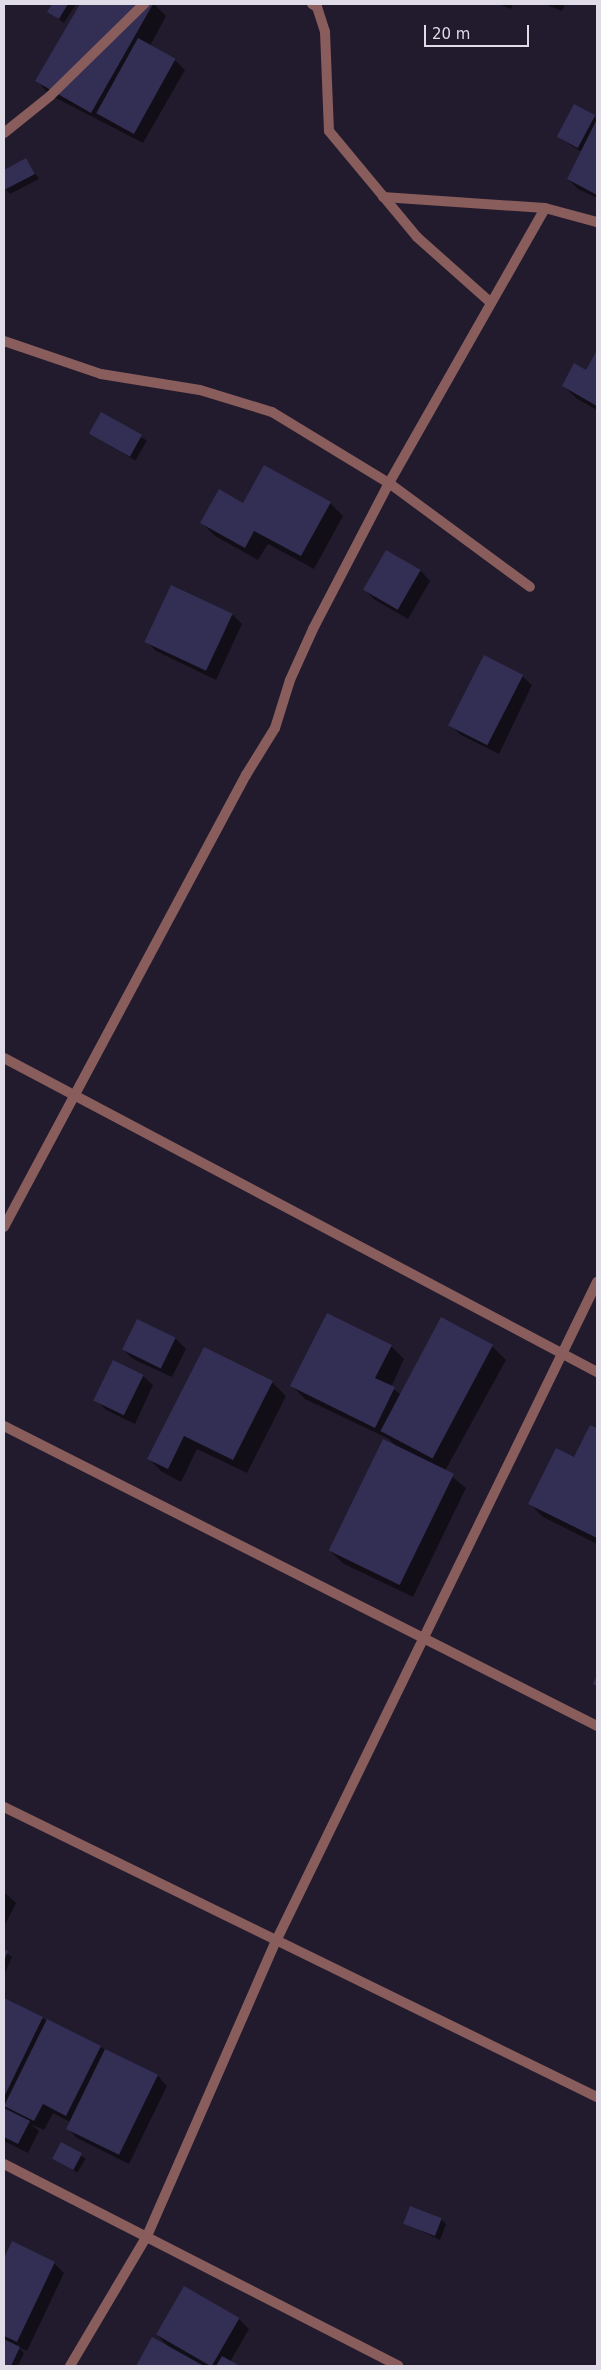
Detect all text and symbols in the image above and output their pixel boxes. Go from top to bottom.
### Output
scale bar [426,15,531,47]
text: 20 m [432,25,470,43]

